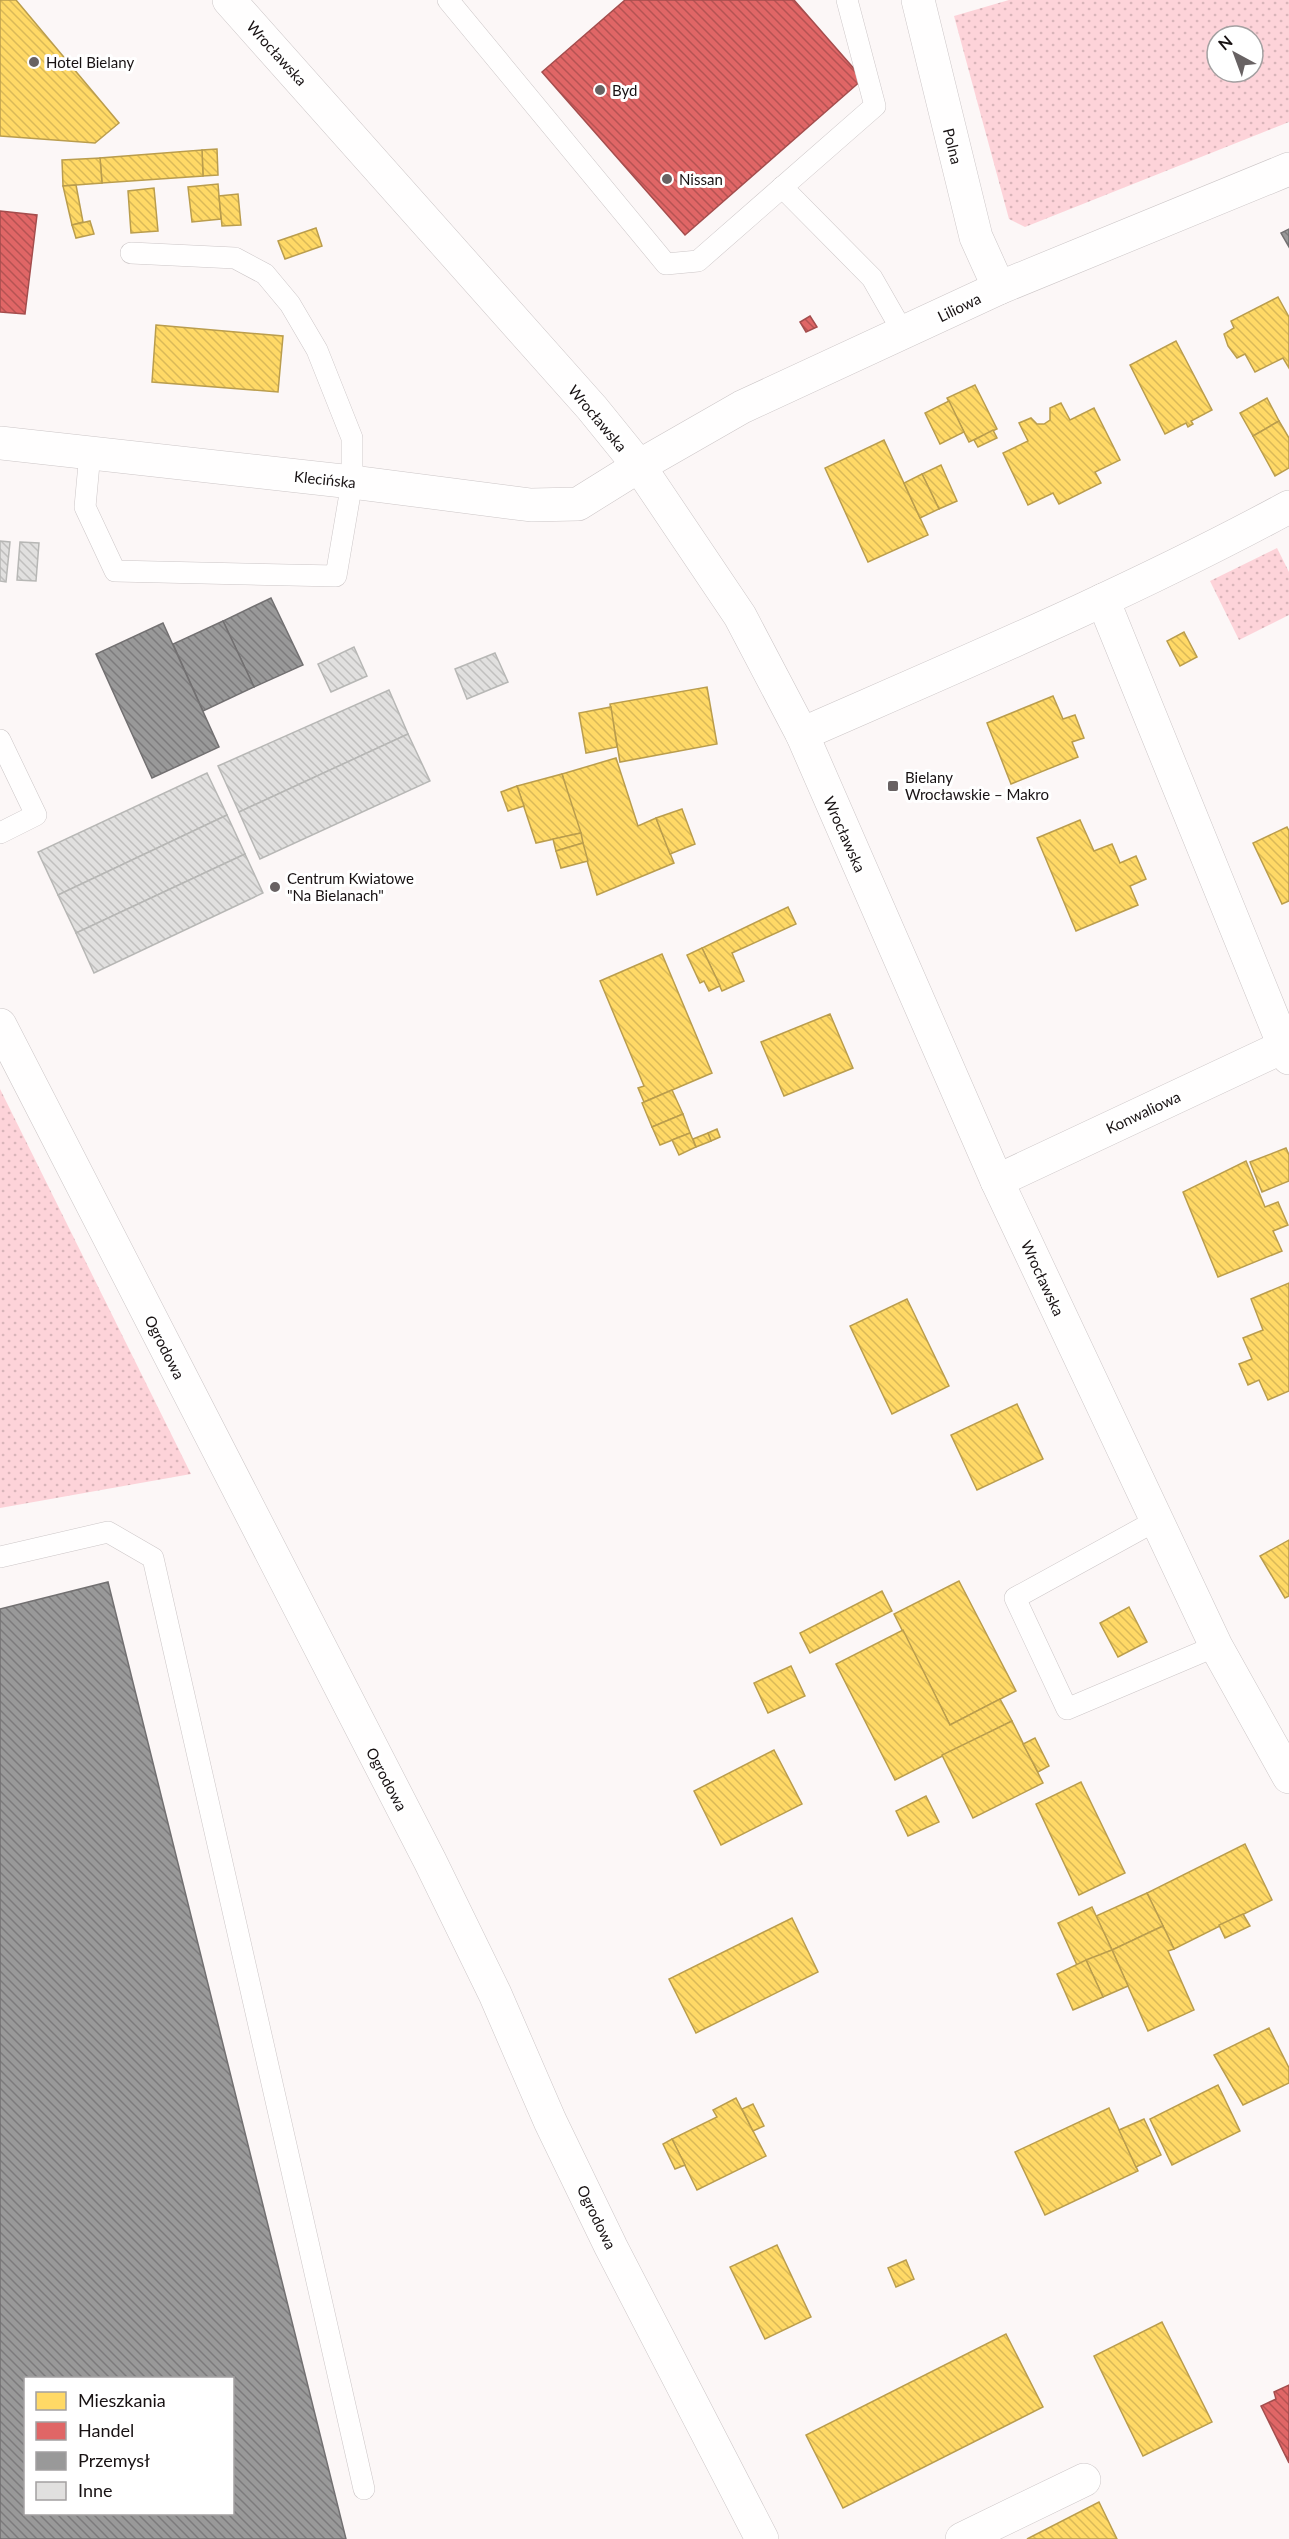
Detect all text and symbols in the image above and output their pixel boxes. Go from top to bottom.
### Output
street label: Wrocławska [243,17,311,89]
north arrow [1205,24,1265,84]
text: N [1214,31,1236,54]
place label: Hotel Bielany [46,53,134,71]
marker: Hotel Bielany [27,55,41,69]
place label: Byd [612,81,637,99]
marker: Byd [593,83,607,97]
street label: Polna [940,126,966,166]
place label: Nissan [679,170,723,188]
marker: Nissan [660,172,674,186]
street label: Liliowa [934,289,984,325]
street label: Wrocławska [565,381,631,455]
street label: Klecińska [293,467,357,491]
place label: Bielany Wrocławskie – Makro [905,768,1049,803]
marker: Bielany Wrocławskie – Makro [886,779,900,793]
street label: Wrocławska [820,793,870,875]
place label: Centrum Kwiatowe "Na Bielanach" [287,869,414,904]
marker: Centrum Kwiatowe "Na Bielanach" [268,880,282,894]
street label: Konwaliowa [1103,1087,1183,1137]
street label: Wrocławska [1018,1237,1068,1319]
street label: Ogrodowa [141,1312,189,1382]
street label: Ogrodowa [363,1744,411,1814]
street label: Ogrodowa [574,2182,620,2252]
legend [24,2377,234,2515]
text: Mieszkania [78,2389,166,2411]
text: Handel [78,2419,134,2441]
text: Przemysł [78,2449,150,2471]
text: Inne [78,2479,113,2501]

